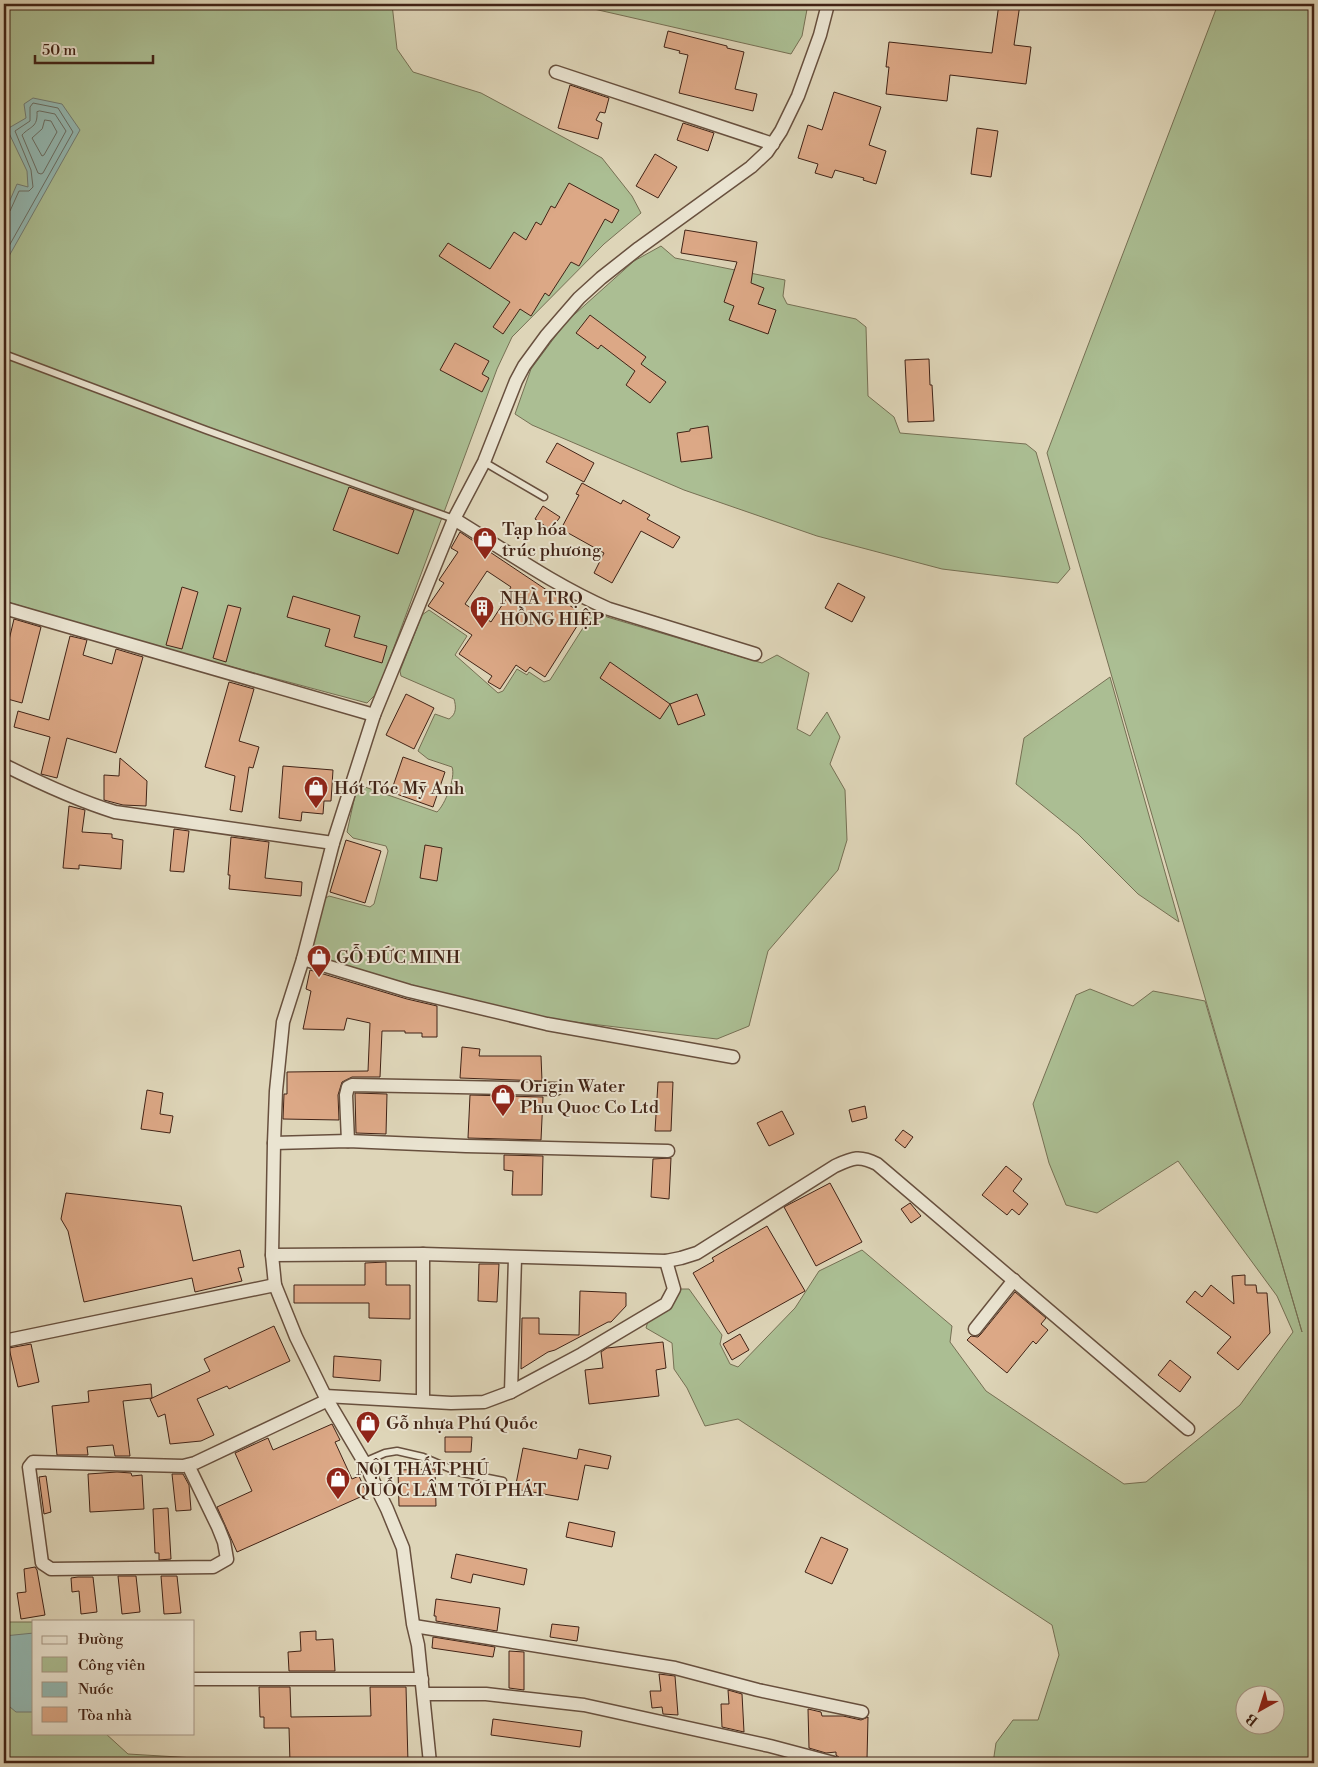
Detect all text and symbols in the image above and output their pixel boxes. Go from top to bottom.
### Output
scale bar [35,32,152,64]
text: 50 m [42,41,76,60]
place label: Tạp hóa trúc phương [502,518,602,562]
shop icon: Tạp hóa trúc phương [472,526,498,560]
place label: NHÀ TRỌ HỒNG HIỆP [500,587,604,631]
building icon: NHÀ TRỌ HỒNG HIỆP [469,595,495,629]
shop icon: Hớt Tóc Mỹ Anh [303,775,329,809]
place label: Hớt Tóc Mỹ Anh [334,777,465,800]
place label: GỖ ĐỨC MINH [336,943,461,969]
shop icon: GỖ ĐỨC MINH [306,944,332,978]
place label: Origin Water Phu Quoc Co Ltd [520,1075,660,1119]
shop icon: Origin Water Phu Quoc Co Ltd [490,1083,516,1117]
shop icon: Gỗ nhựa Phú Quốc [355,1410,381,1444]
place label: Gỗ nhựa Phú Quốc [386,1412,538,1435]
place label: NỘI THẤT PHÚ QUỐC LÂM TỚI PHÁT [356,1456,546,1502]
shop icon: NỘI THẤT PHÚ QUỐC LÂM TỚI PHÁT [325,1466,351,1500]
legend [32,1620,195,1734]
text: Đường [78,1630,124,1649]
text: Công viên [78,1656,146,1675]
text: Nước [78,1680,114,1699]
north arrow [1236,1684,1286,1734]
text: Tòa nhà [78,1706,132,1725]
text: B [1243,1709,1262,1730]

